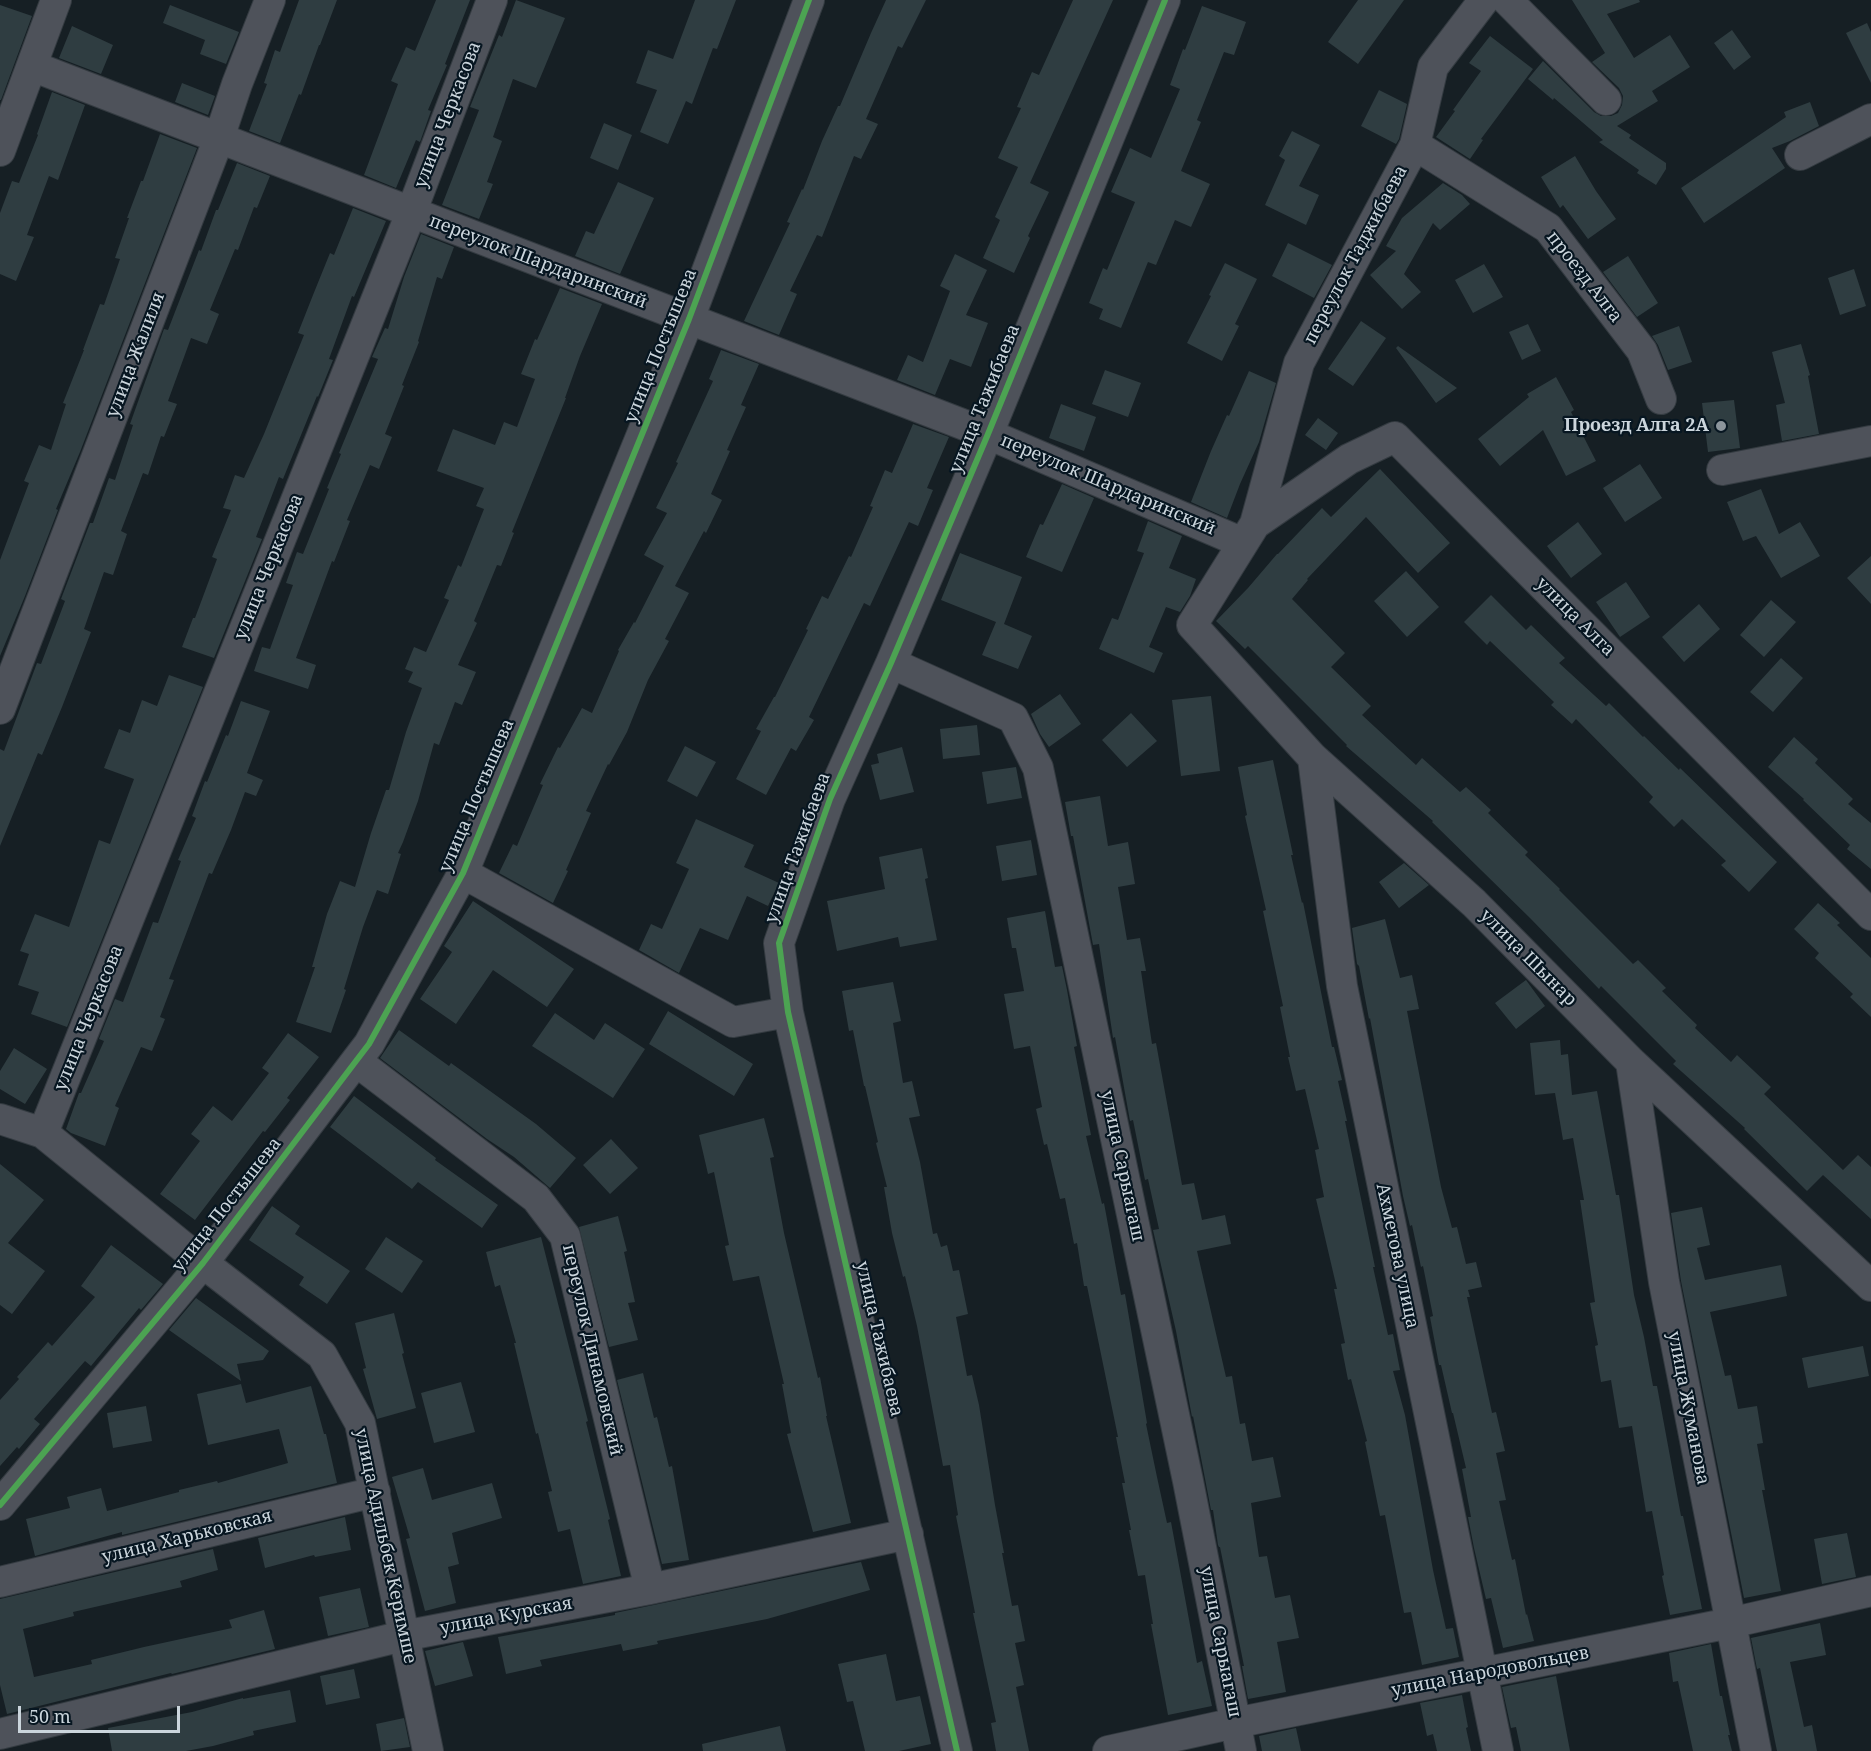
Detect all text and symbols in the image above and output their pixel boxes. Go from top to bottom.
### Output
street label: улица Черкасова [410,39,486,191]
street label: переулок Таджибаева [1300,162,1412,348]
street label: переулок Шардаринский [426,210,650,314]
street label: проезд Алга [1542,227,1626,327]
street label: улица Постышева [620,266,702,426]
street label: улица Жалиля [102,289,170,421]
street label: улица Тажибаева [945,321,1025,477]
place label: Проезд Алга 2А [1564,415,1709,437]
marker: Проезд Алга 2А [1714,419,1728,433]
street label: переулок Шардаринский [997,430,1219,540]
street label: улица Черкасова [230,491,308,643]
street label: улица Алга [1531,573,1619,661]
street label: улица Постышева [435,716,519,876]
street label: улица Тажибаева [761,770,835,926]
street label: улица Шынар [1475,905,1581,1011]
street label: улица Черкасова [50,942,128,1094]
street label: улица Сарыагаш [1095,1089,1149,1243]
street label: улица Постышева [168,1133,286,1277]
street label: Ахметова улица [1371,1181,1423,1331]
street label: переулок Динамовский [557,1242,627,1458]
street label: улица Тажибаева [851,1259,907,1419]
street label: улица Жуманова [1663,1329,1713,1487]
street label: улица Адильбек Керимше [350,1427,420,1665]
street label: улица Харьковская [100,1505,274,1569]
street label: улица Сарыагаш [1195,1564,1245,1720]
street label: улица Курская [438,1593,574,1639]
street label: улица Народовольцев [1389,1642,1591,1702]
scale bar [21,1694,183,1732]
text: 50 m [29,1704,71,1728]

